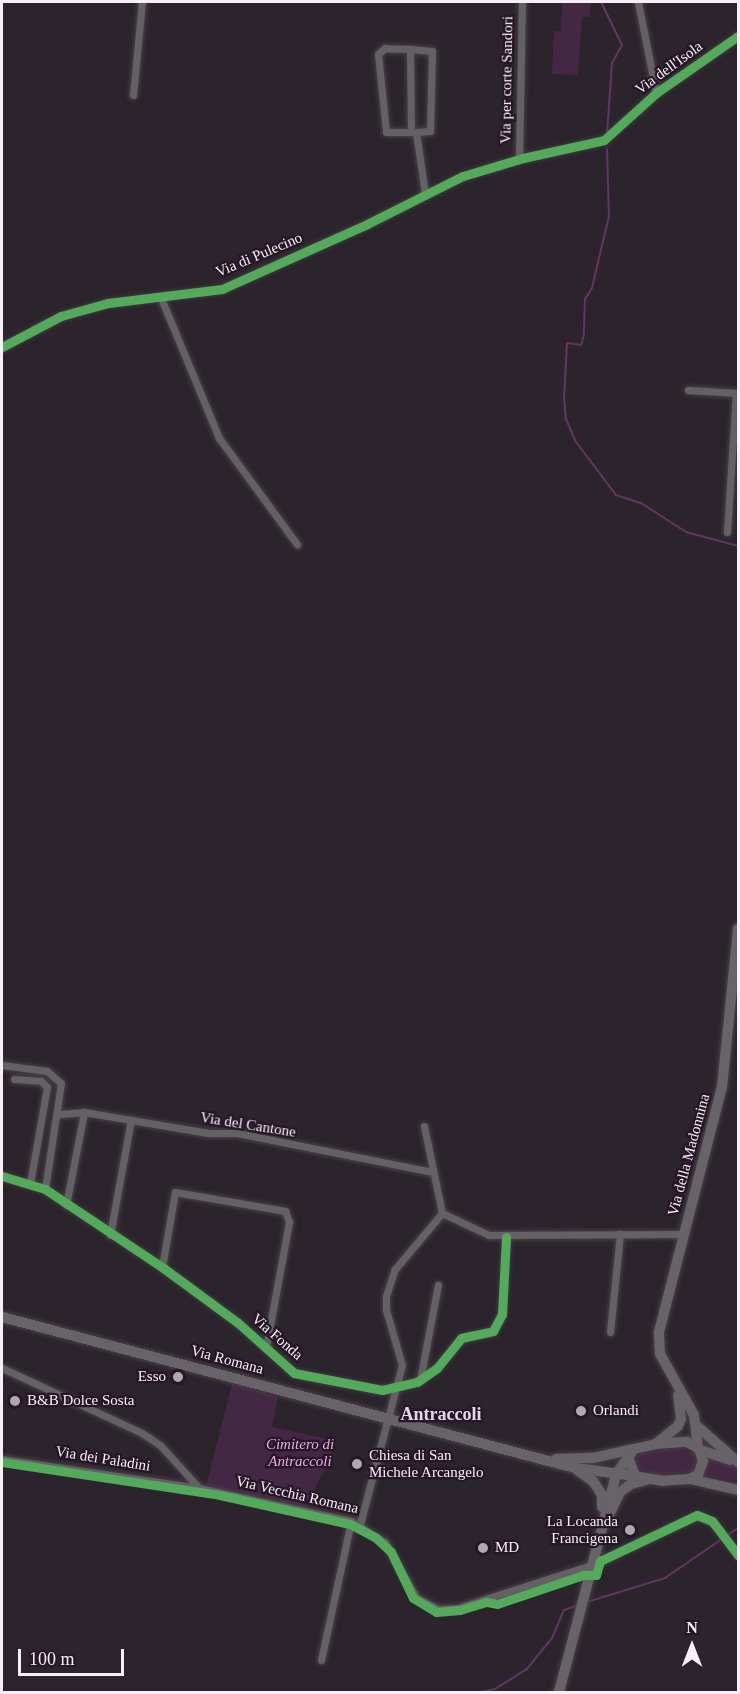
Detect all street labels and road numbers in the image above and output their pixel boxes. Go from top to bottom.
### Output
street label: Via per corte Sandori [497,16,517,144]
street label: Via dell'Isola [632,38,706,98]
street label: Via di Pulecino [213,229,305,281]
street label: Via della Madonnina [664,1092,714,1218]
street label: Via del Cantone [199,1109,297,1141]
street label: Via Fonda [248,1310,306,1364]
street label: Via Romana [189,1342,265,1378]
street label: Via dei Paladini [54,1443,152,1475]
street label: Via Vecchia Romana [234,1472,360,1518]

